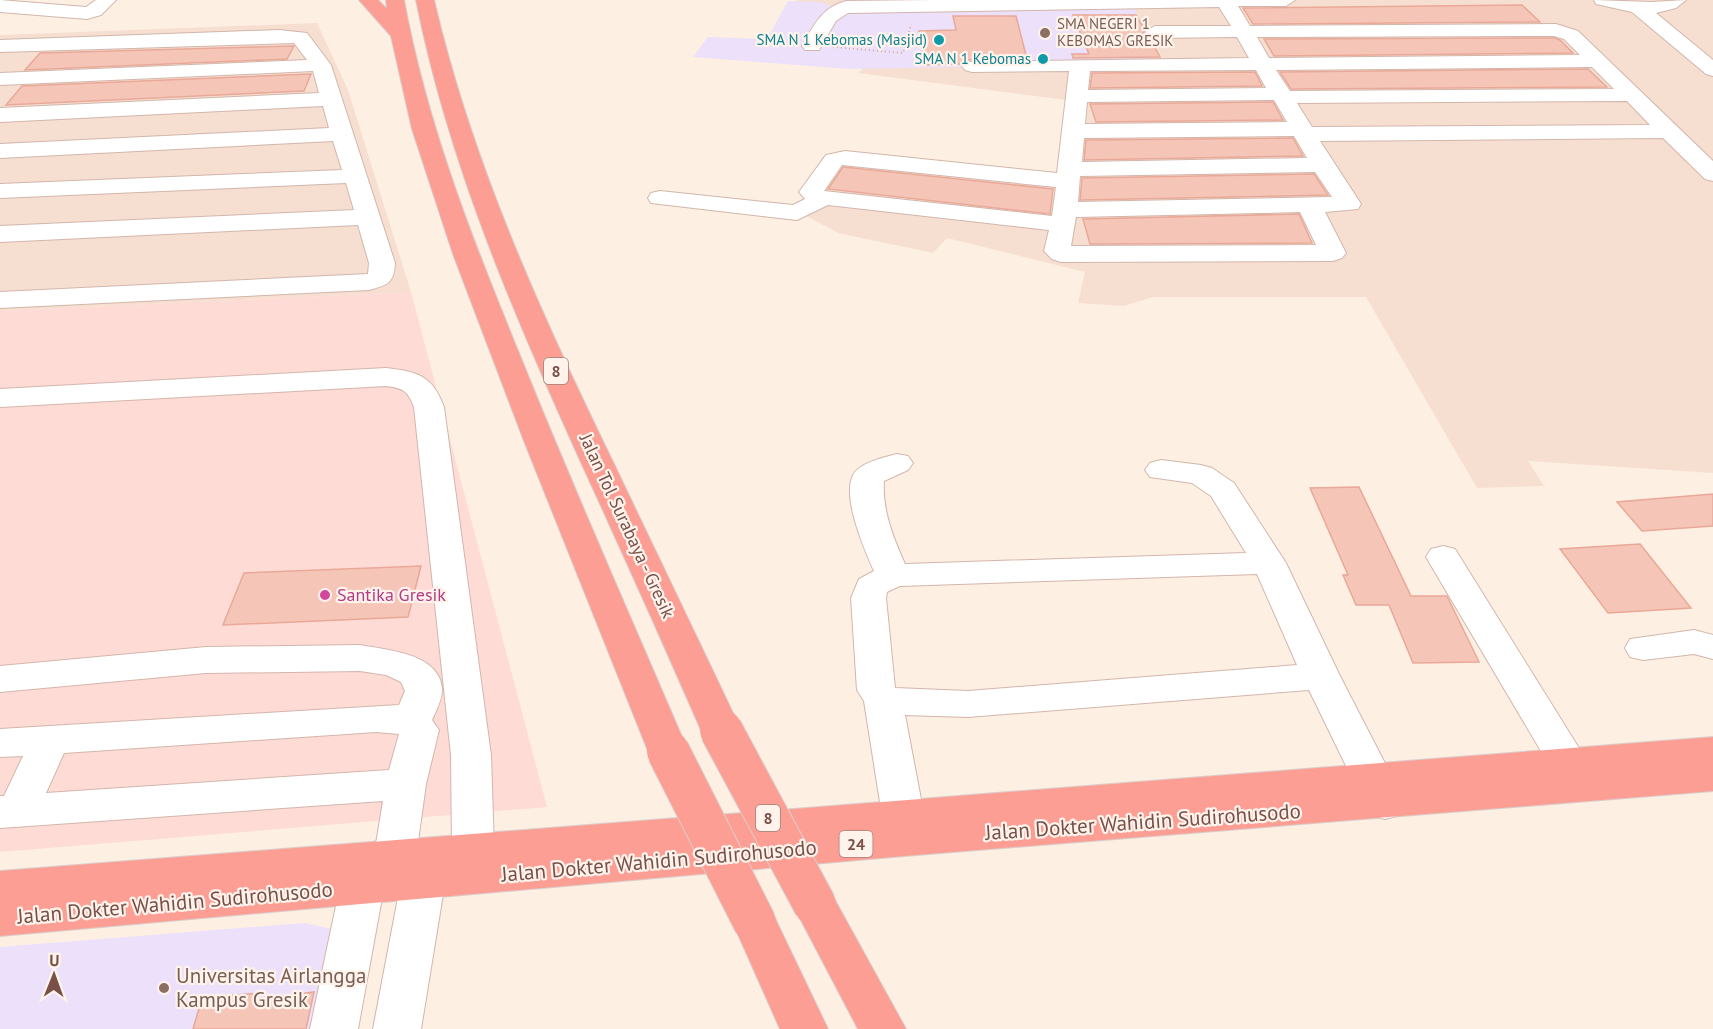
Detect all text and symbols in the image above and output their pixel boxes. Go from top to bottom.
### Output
place label: SMA NEGERI 1 KEBOMAS GRESIK [1057,14,1173,50]
marker: SMA NEGERI 1 KEBOMAS GRESIK [1038,26,1052,40]
place label: SMA N 1 Kebomas (Masjid) [756,30,927,49]
marker: SMA N 1 Kebomas (Masjid) [932,33,946,47]
place label: SMA N 1 Kebomas [915,49,1031,68]
marker: SMA N 1 Kebomas [1036,52,1050,66]
road number: 8 [544,358,568,384]
street label: Jalan Tol Surabaya - Gresik [574,429,680,622]
place label: Santika Gresik [337,583,446,606]
marker: Santika Gresik [318,588,332,602]
street label: Jalan Dokter Wahidin Sudirohusodo [983,797,1302,846]
road number: 8 [756,805,780,831]
road number: 24 [840,831,872,857]
street label: Jalan Dokter Wahidin Sudirohusodo [499,833,818,888]
street label: Jalan Dokter Wahidin Sudirohusodo [15,875,334,930]
north arrow [24,945,84,1005]
text: U [49,950,59,970]
place label: Universitas Airlangga Kampus Gresik [176,962,366,1013]
marker: Universitas Airlangga Kampus Gresik [157,981,171,995]

